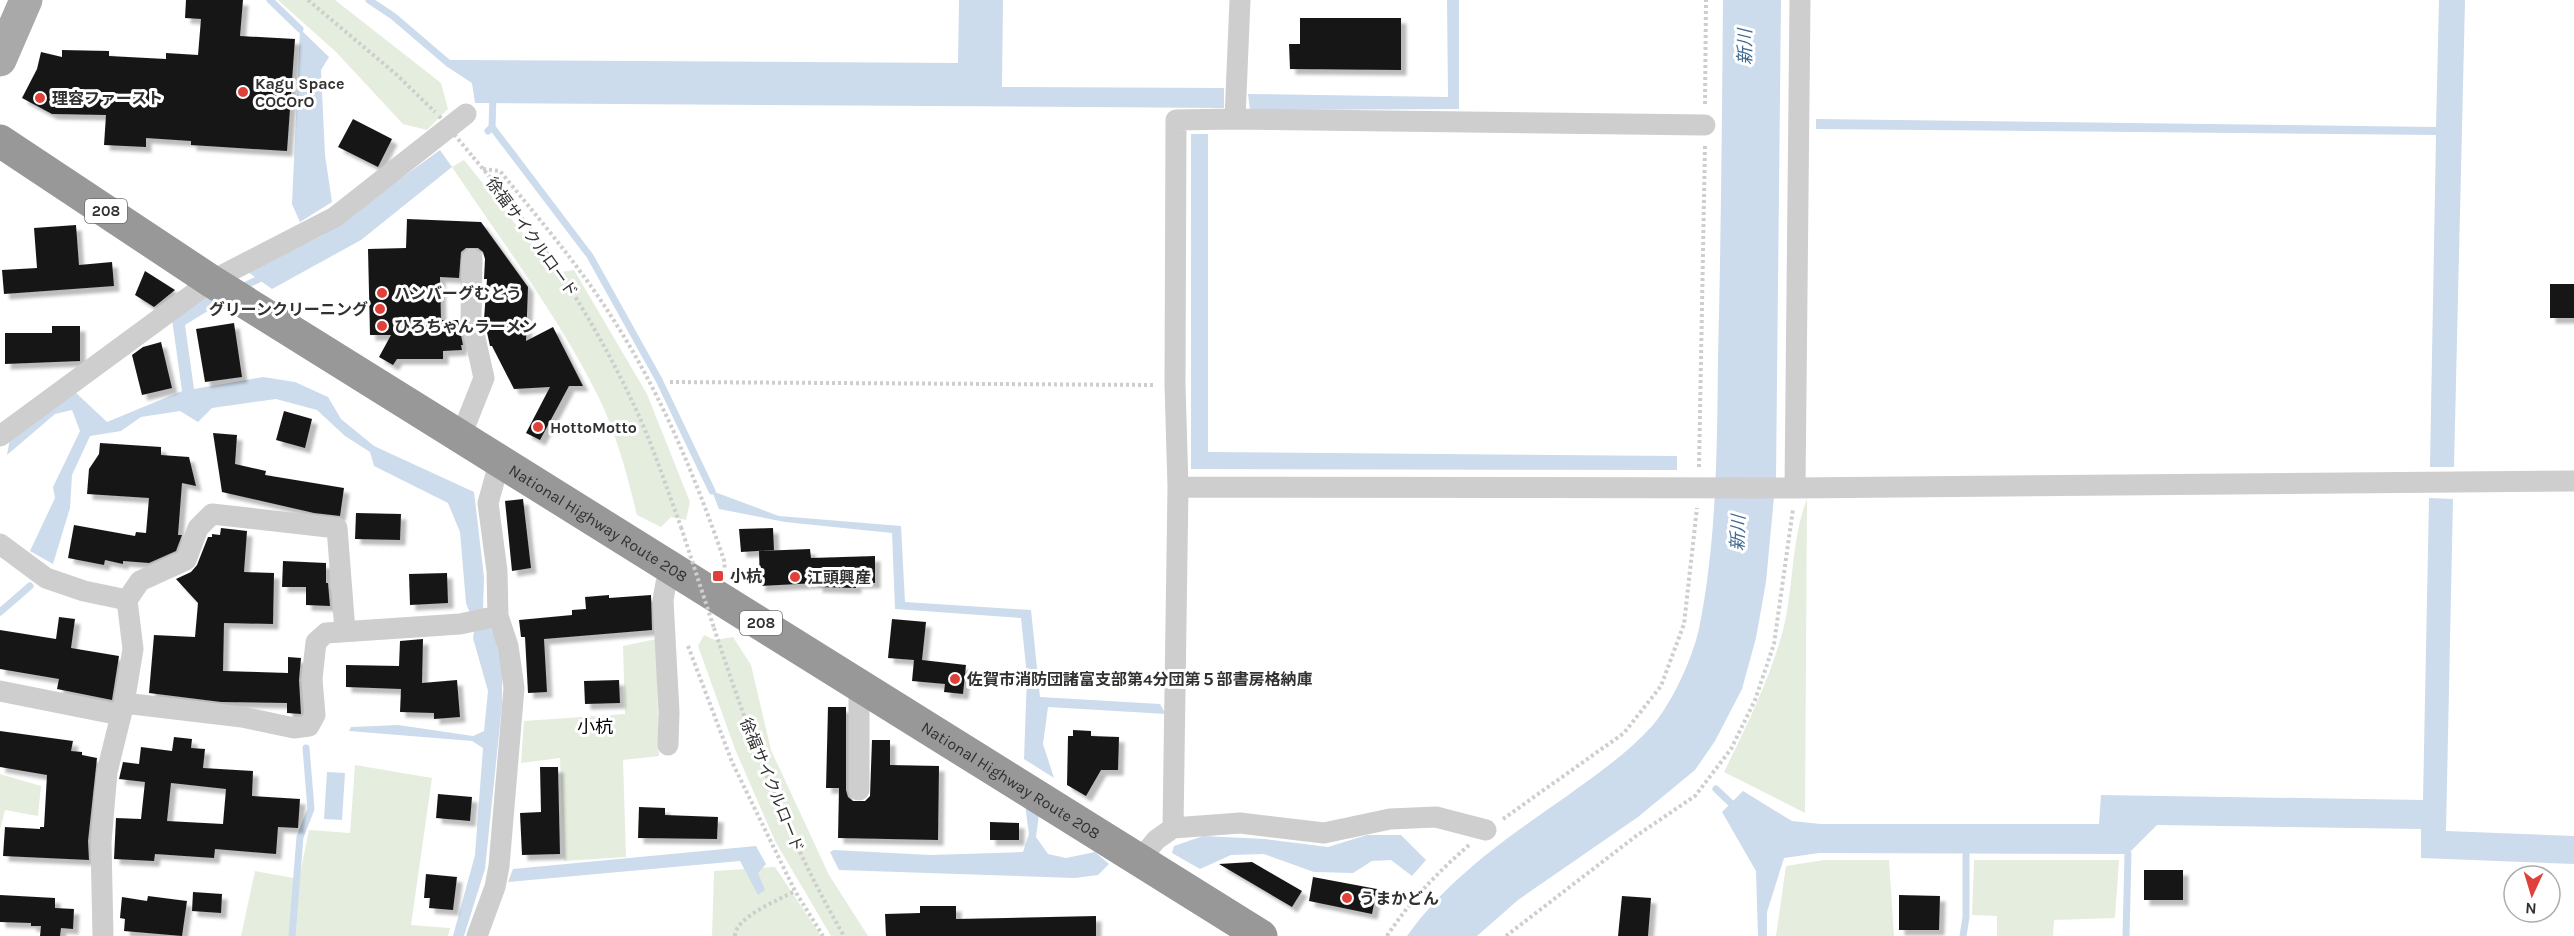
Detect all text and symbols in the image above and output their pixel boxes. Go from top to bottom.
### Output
water label: 新川 [1734,27,1756,65]
place label: Kagu Space COCOrO [255,74,345,111]
marker: Kagu Space COCOrO [236,85,250,99]
place label: 理容ファースト [52,89,163,108]
marker: 理容ファースト [33,91,47,105]
street label: 徐福サイクルロード [482,173,582,301]
road number: 208 [85,199,127,223]
place label: ハンバーグむとう [394,284,522,303]
marker: ハンバーグむとう [375,286,389,300]
place label: グリーンクリーニング [209,300,368,319]
marker: グリーンクリーニング [373,302,387,316]
place label: ひろちゃんラーメン [394,317,537,336]
marker: ひろちゃんラーメン [375,319,389,333]
place label: HottoMotto [550,418,637,437]
marker: HottoMotto [531,420,545,434]
street label: National Highway Route 208 [506,460,691,586]
water label: 新川 [1726,513,1750,551]
place label: 小杭 [730,567,762,586]
place label: 江頭興産 [807,568,871,587]
marker: 小杭 [711,569,725,583]
marker: 江頭興産 [788,570,802,584]
road number: 208 [740,611,782,635]
place label: 佐賀市消防団諸富支部第4分団第５部書房格納庫 [966,670,1313,689]
marker: 佐賀市消防団諸富支部第4分団第５部書房格納庫 [948,672,962,686]
street label: 徐福サイクルロード [736,715,808,855]
district label: 小杭 [577,716,613,738]
street label: National Highway Route 208 [918,717,1104,843]
north arrow [2502,864,2562,924]
place label: うまかどん [1359,889,1439,908]
marker: うまかどん [1340,891,1354,905]
text: N [2525,899,2537,918]

